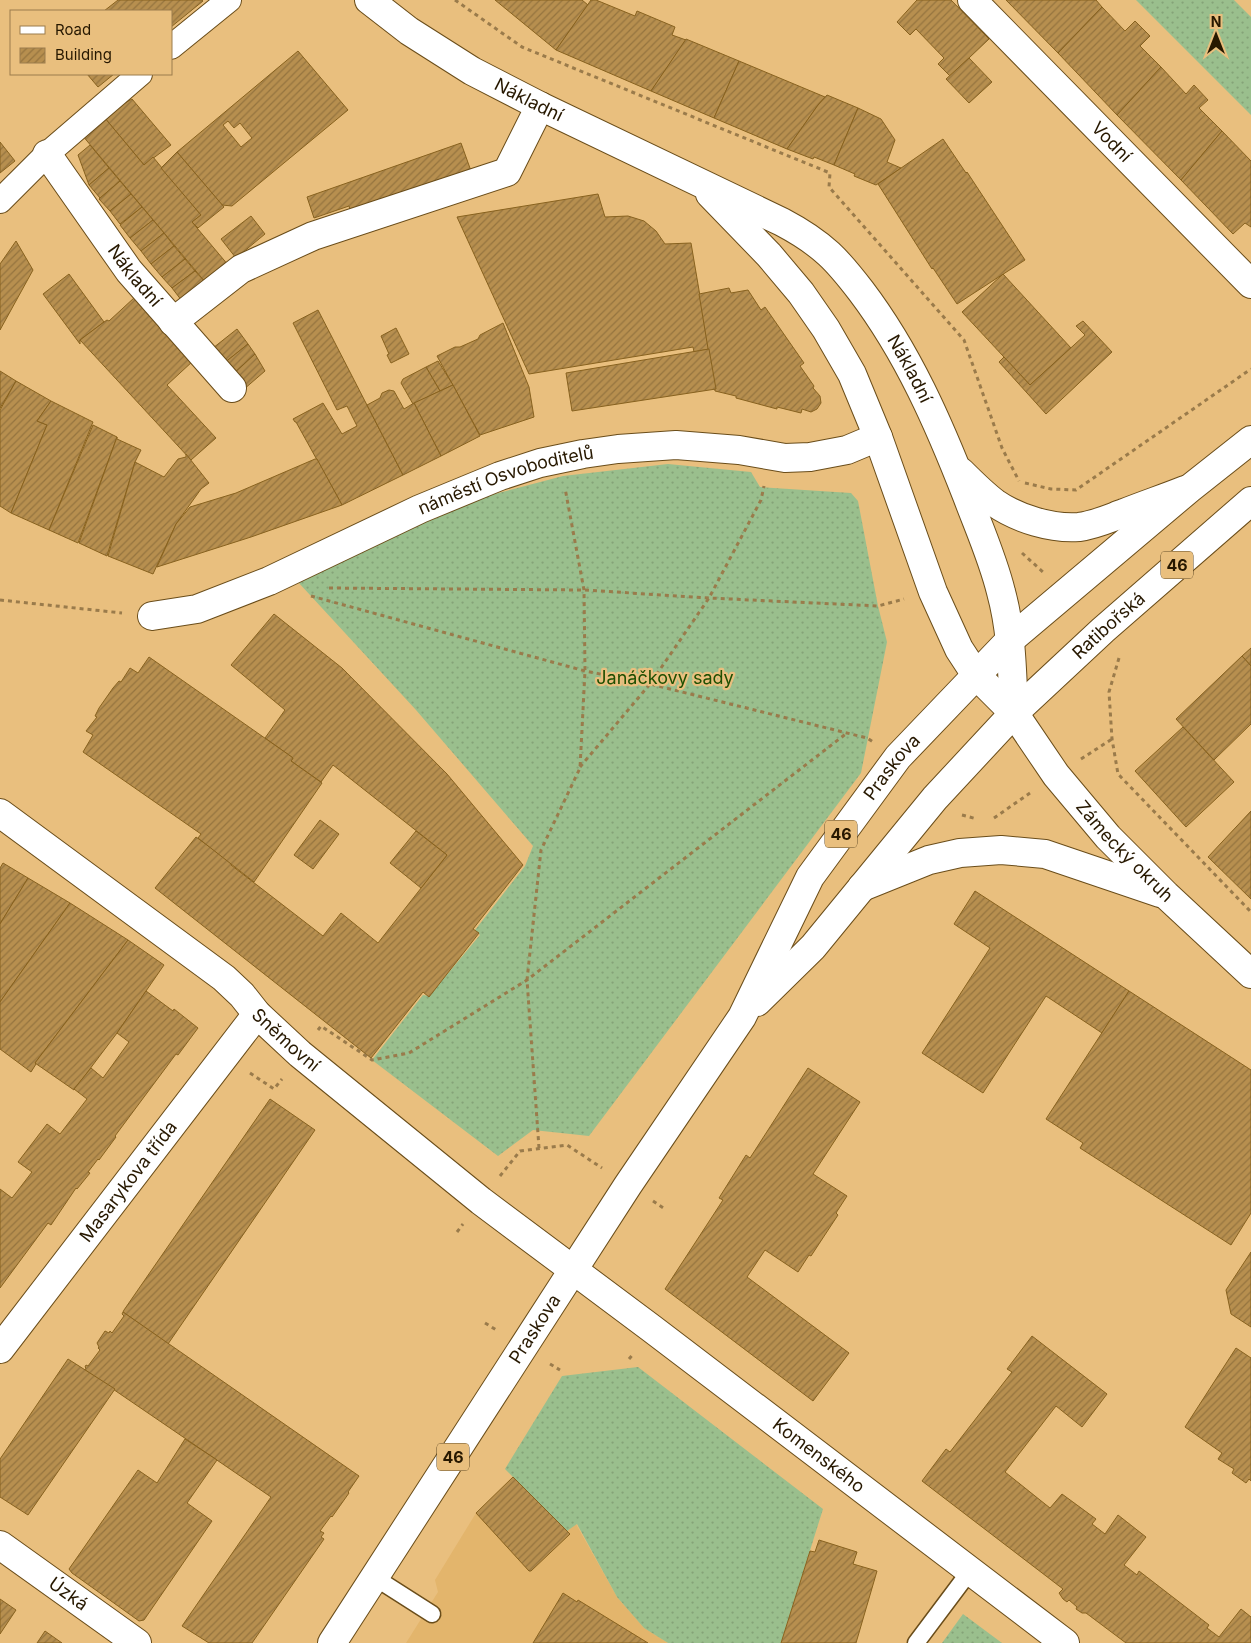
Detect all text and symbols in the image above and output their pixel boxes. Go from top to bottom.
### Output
legend [10,10,172,75]
north arrow [1191,10,1241,60]
text: N [1211,13,1221,30]
text: Road [55,20,91,39]
text: Building [55,45,112,64]
street label: Nákladní [491,73,567,126]
street label: Vodní [1087,117,1137,167]
street label: Nákladní [104,240,167,311]
street label: Nákladní [883,331,937,407]
street label: náměstí Osvoboditelů [415,442,595,519]
road number: 46 [1161,552,1193,578]
street label: Ratibořská [1068,587,1149,663]
park label: Janáčkovy sady [596,667,734,688]
street label: Praskova [859,730,924,804]
street label: Zámecký okruh [1072,796,1178,906]
road number: 46 [825,821,857,848]
street label: Sněmovní [248,1004,325,1076]
street label: Masarykova třída [75,1117,181,1246]
street label: Praskova [505,1290,565,1367]
street label: Komenského [769,1414,869,1497]
road number: 46 [437,1444,469,1470]
street label: Úzká [45,1571,92,1615]

